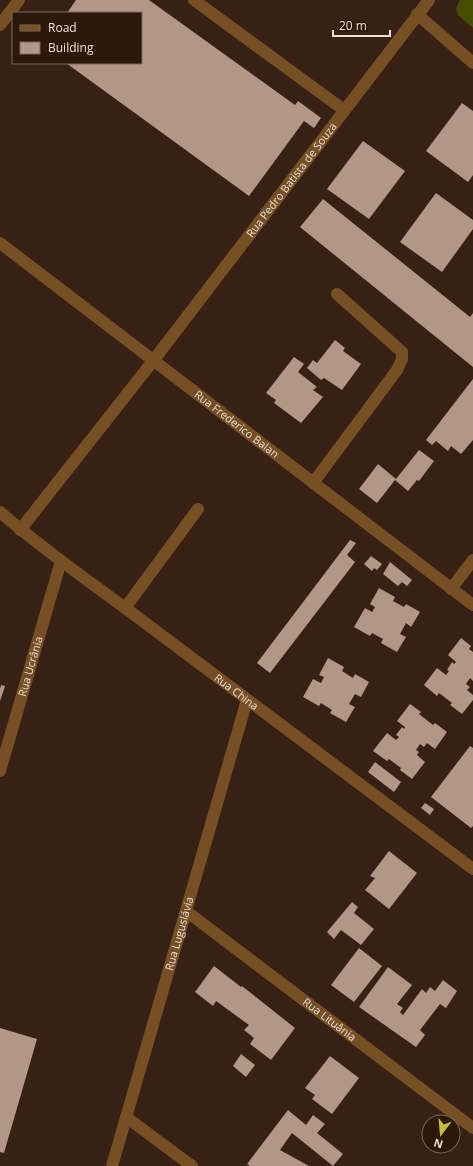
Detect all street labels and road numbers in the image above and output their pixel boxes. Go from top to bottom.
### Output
street label: Rua Pedro Batista de Souza [242,119,340,240]
street label: Rua Frederico Balan [192,387,282,461]
street label: Rua Ucrânia [14,634,46,698]
street label: Rua China [211,670,262,713]
street label: Rua Luguslávia [161,895,197,972]
street label: Rua Lituânia [300,994,360,1044]

